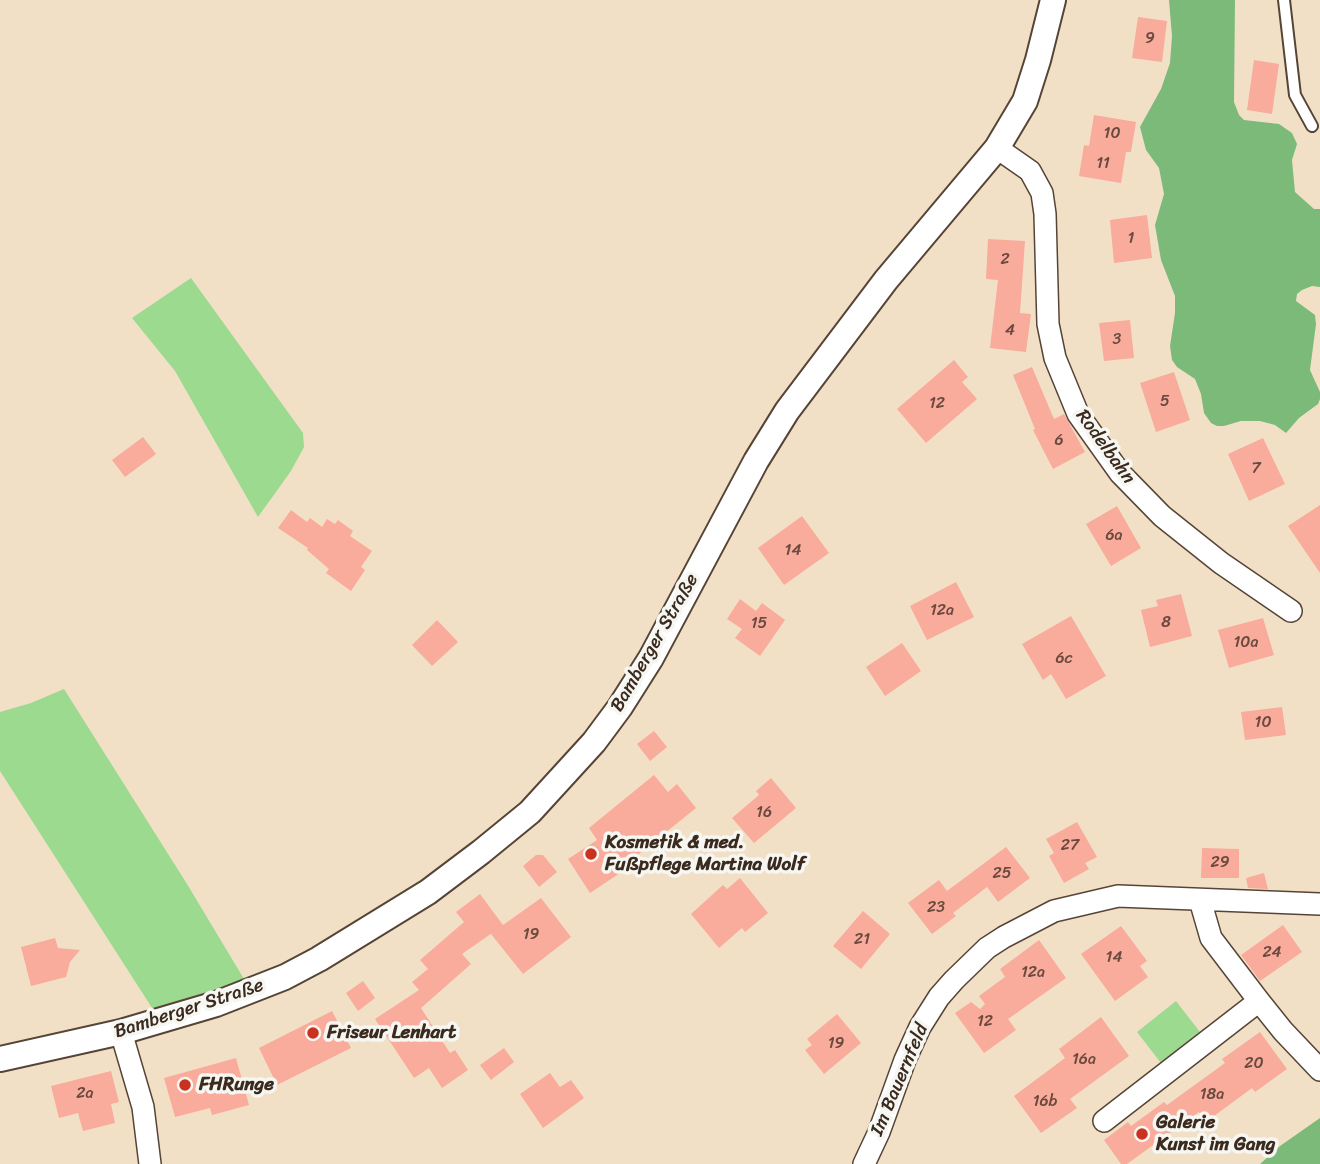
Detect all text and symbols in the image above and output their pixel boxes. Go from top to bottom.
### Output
house number: 9 [1145,29,1155,49]
house number: 10 [1104,124,1120,144]
house number: 11 [1096,154,1110,174]
house number: 1 [1128,229,1134,249]
house number: 2 [1000,250,1010,270]
house number: 4 [1005,321,1015,341]
house number: 3 [1113,330,1121,350]
house number: 5 [1160,392,1170,412]
house number: 12 [929,394,945,414]
street label: Rodelbahn [1070,405,1140,489]
house number: 6 [1054,431,1064,451]
house number: 7 [1251,459,1261,479]
house number: 6a [1105,526,1123,546]
house number: 14 [785,541,801,561]
street label: Bamberger Straße [606,570,704,716]
house number: 12a [930,601,954,621]
house number: 8 [1161,613,1171,633]
house number: 15 [751,614,767,634]
house number: 10a [1233,633,1259,653]
house number: 6c [1055,649,1073,669]
house number: 10 [1255,713,1271,733]
house number: 16 [756,803,772,823]
place label: Kosmetik & med. Fußpflege Martina Wolf [605,832,805,876]
house number: 27 [1061,836,1079,856]
marker: Kosmetik & med. Fußpflege Martina Wolf [583,846,599,862]
house number: 29 [1210,853,1230,873]
house number: 25 [992,864,1012,884]
house number: 23 [927,898,945,918]
house number: 19 [523,925,539,945]
house number: 21 [854,930,870,950]
house number: 24 [1262,943,1282,963]
house number: 14 [1106,948,1122,968]
house number: 12a [1021,963,1045,983]
street label: Bamberger Straße [111,974,267,1044]
house number: 12 [977,1012,993,1032]
street label: Im Bauernfeld [866,1021,934,1139]
place label: Friseur Lenhart [327,1022,456,1044]
marker: Friseur Lenhart [305,1025,321,1041]
house number: 19 [828,1034,844,1054]
house number: 16a [1072,1050,1096,1070]
house number: 20 [1244,1054,1264,1074]
place label: FHRunge [199,1074,274,1096]
marker: FHRunge [177,1077,193,1093]
house number: 2a [76,1084,94,1104]
house number: 18a [1200,1085,1224,1105]
house number: 16b [1033,1092,1057,1112]
place label: Galerie Kunst im Gang [1156,1112,1275,1156]
marker: Galerie Kunst im Gang [1134,1126,1150,1142]

